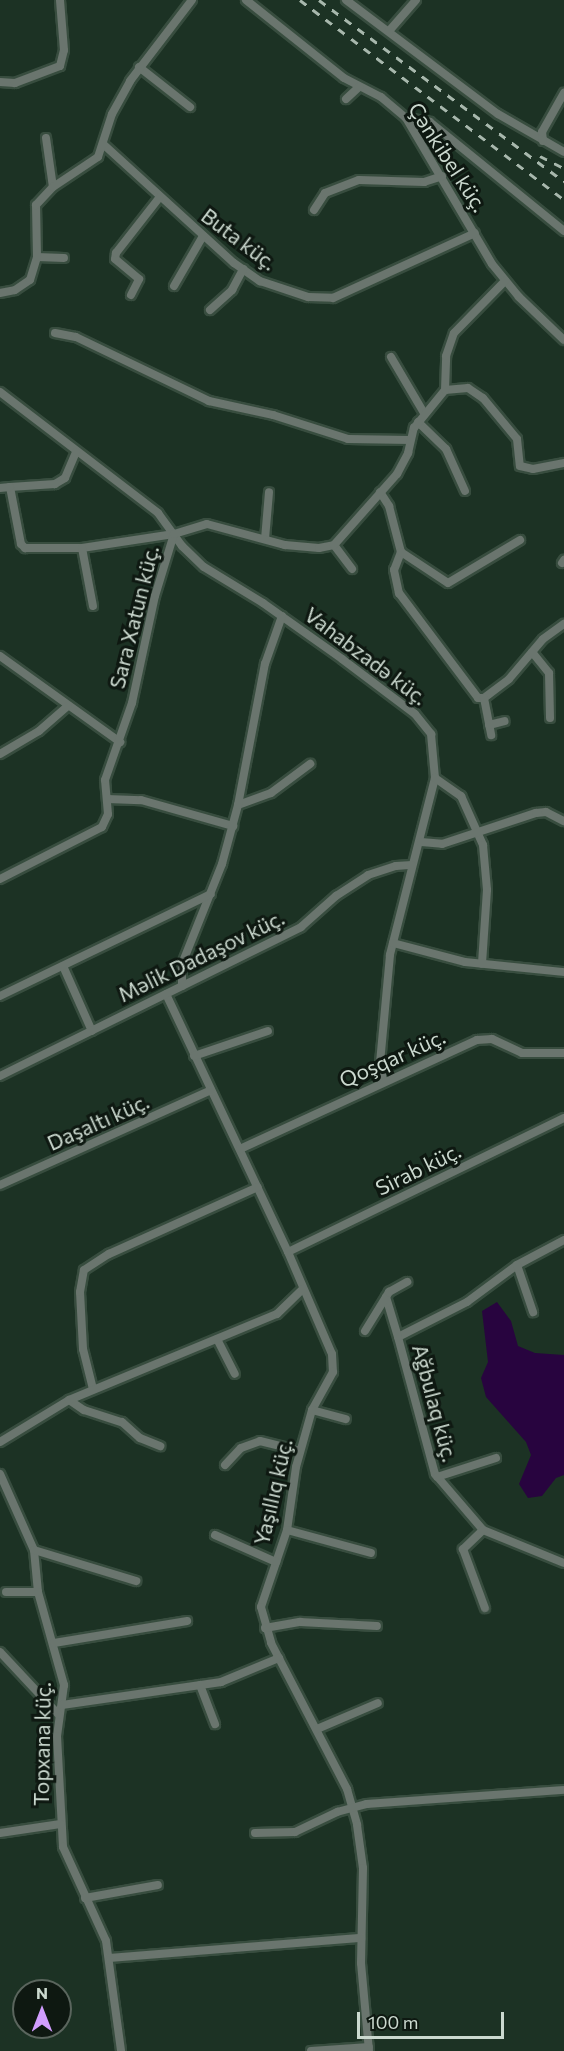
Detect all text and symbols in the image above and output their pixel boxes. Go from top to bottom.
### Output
street label: Çənkibel küç. [403,97,493,217]
street label: Buta küç. [197,203,281,275]
street label: Sara Xatun küç. [104,543,164,691]
street label: Vahabzadə küç. [300,602,432,710]
street label: Məlik Dadaşov küç. [114,905,288,1007]
street label: Qoşqar küç. [335,1023,449,1093]
street label: Daşaltı küç. [43,1088,153,1156]
street label: Sirab küç. [371,1138,465,1200]
street label: Ağbulaq küç. [407,1341,463,1465]
street label: Yaşıllıq küç. [249,1436,297,1548]
street label: Topxana küç. [28,1682,56,1806]
north arrow [12,1979,72,2039]
text: N [36,1983,48,2002]
scale bar [360,2000,507,2038]
text: 100 m [368,2011,418,2033]

